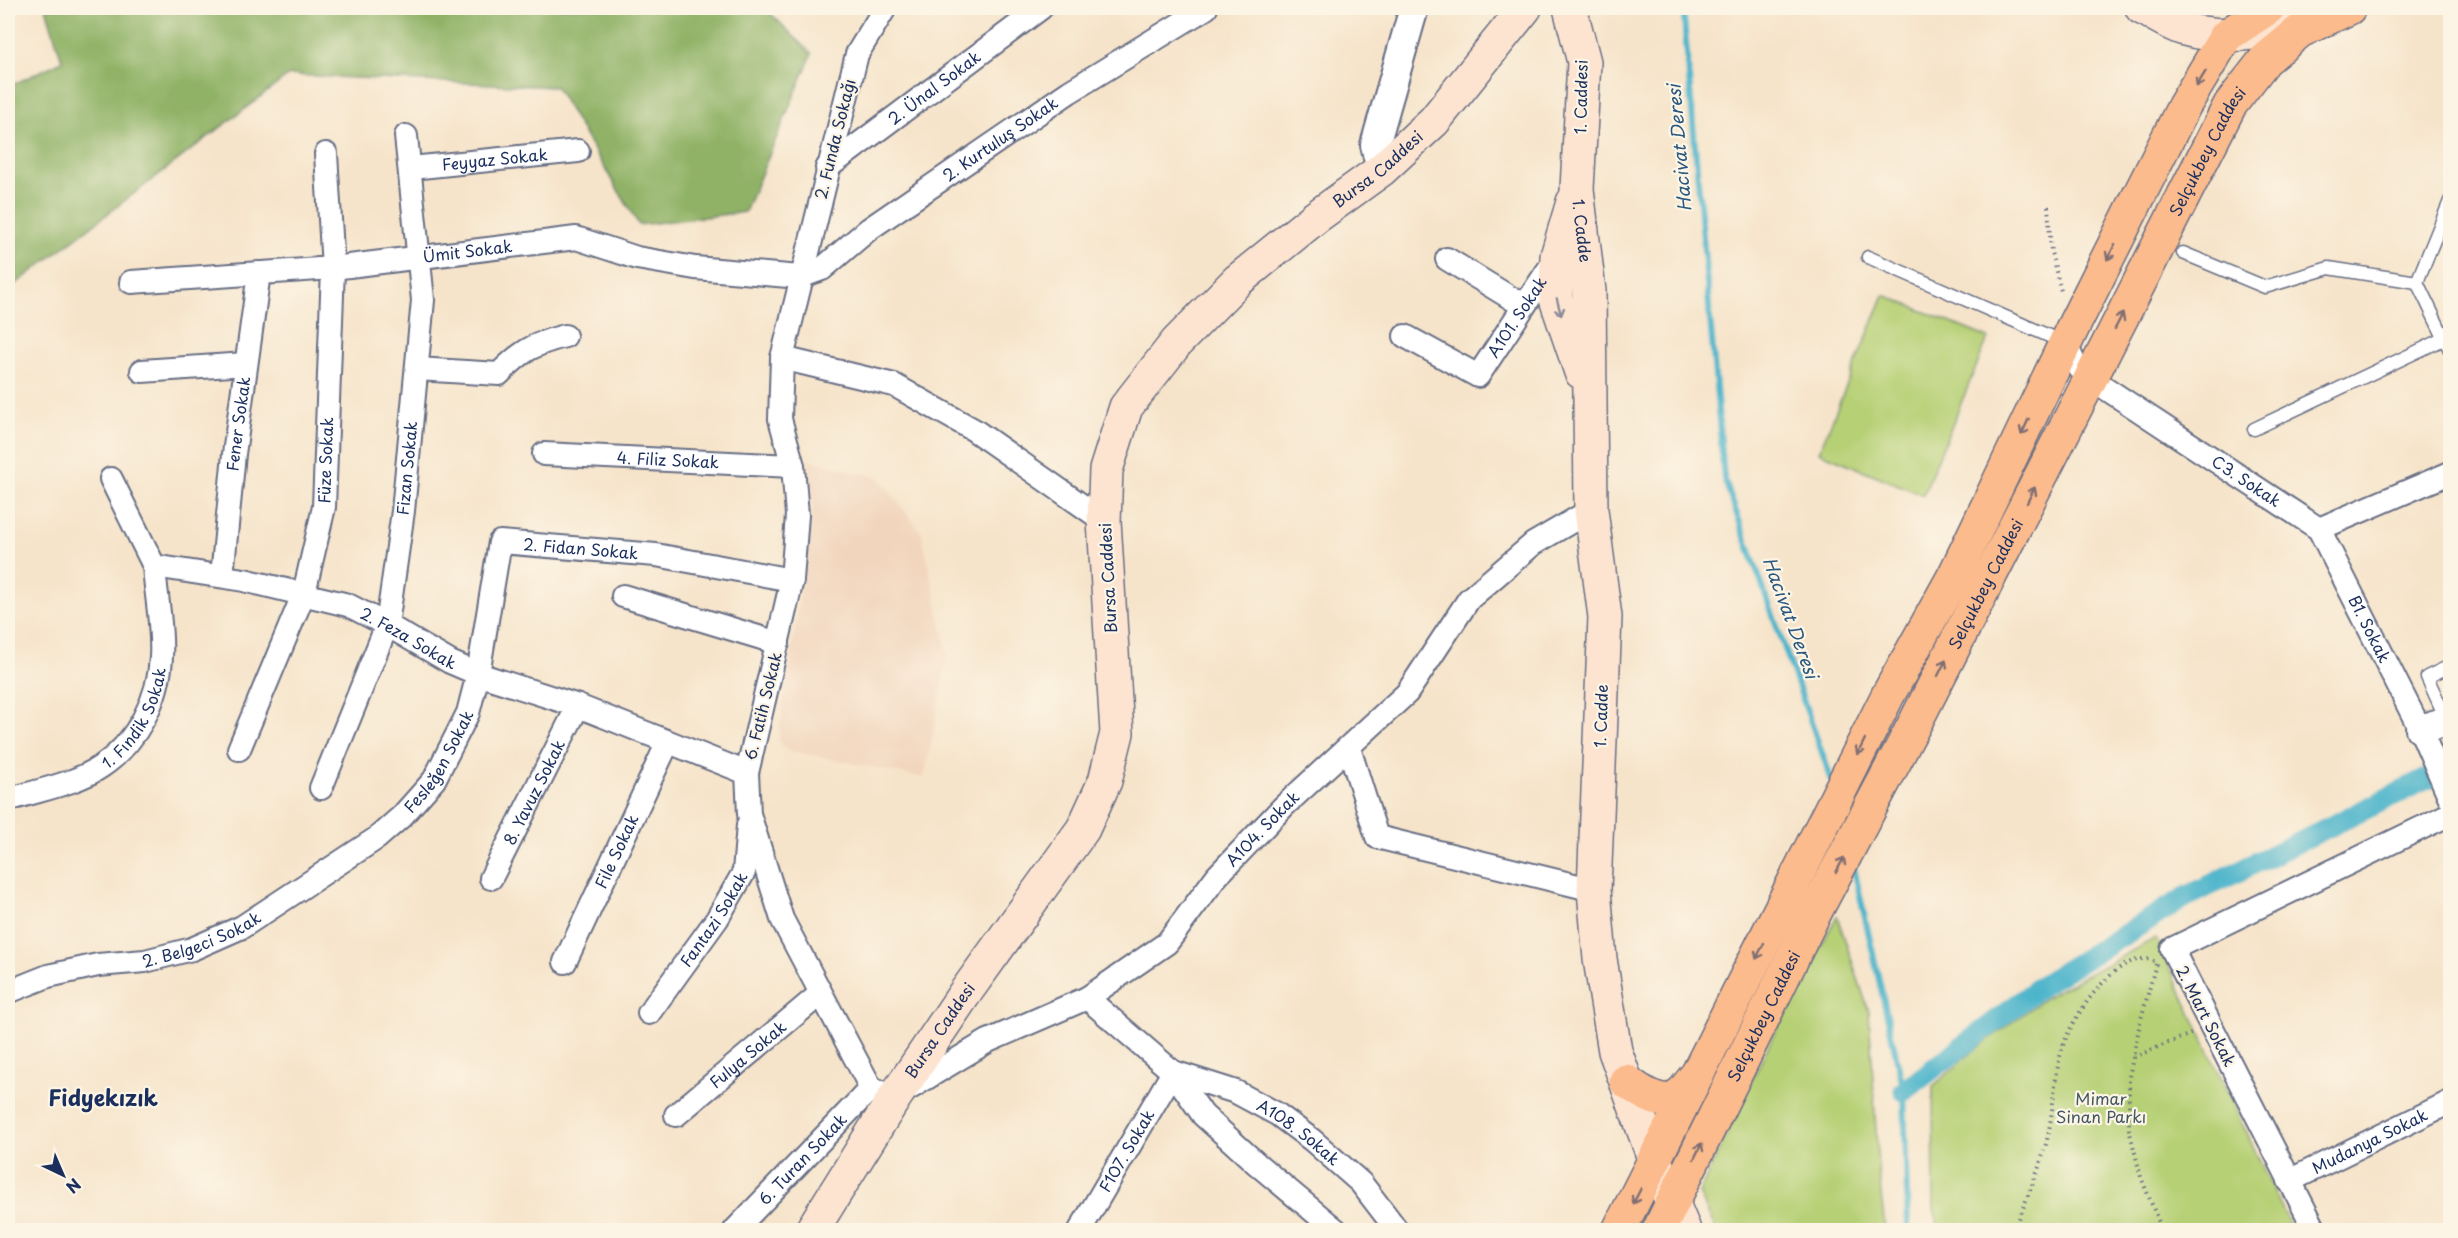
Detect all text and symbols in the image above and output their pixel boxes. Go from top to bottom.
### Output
street label: 2. Ünal Sokak [882,44,985,130]
street label: 1. Caddesi [1567,60,1593,134]
one-way arrow [2194,70,2206,87]
street label: 2. Funda Sokağı [807,76,861,202]
water label: Hacivat Deresi [1659,80,1698,213]
street label: Selçukbey Caddesi [2162,81,2251,220]
street label: 2. Kurtuluş Sokak [937,90,1062,186]
street label: Bursa Caddesi [1327,124,1428,213]
street label: Feyyaz Sokak [441,141,548,176]
street label: 1. Cadde [1567,198,1599,263]
street label: Ümit Sokak [421,233,514,268]
one-way arrow [2104,242,2116,260]
street label: A101. Sokak [1481,271,1552,362]
one-way arrow [1554,297,1565,316]
one-way arrow [2113,313,2125,330]
street label: Fener Sokak [219,375,256,472]
street label: Füze Sokak [311,417,338,504]
one-way arrow [2018,417,2030,435]
street label: Fizan Sokak [390,420,422,516]
street label: 4. Filiz Sokak [616,445,720,473]
street label: C3. Sokak [2207,449,2286,512]
one-way arrow [2025,486,2037,504]
street label: Selçukbey Caddesi [1942,514,2028,653]
street label: Bursa Caddesi [1092,522,1122,634]
street label: 2. Fidan Sokak [522,531,639,564]
water label: Hacivat Deresi [1757,553,1827,685]
street label: B1. Sokak [2343,591,2397,666]
street label: 2. Feza Sokak [357,600,460,674]
street label: 6. Fatih Sokak [737,649,787,762]
one-way arrow [1937,660,1948,678]
street label: 1. Fındik Sokak [96,666,171,774]
street label: 1. Cadde [1587,684,1613,748]
street label: Fesleğen Sokak [397,705,479,818]
street label: 8. Yavuz Sokak [497,735,570,849]
one-way arrow [1855,738,1867,756]
street label: A104. Sokak [1220,785,1304,871]
street label: File Sokak [588,810,644,892]
one-way arrow [1835,856,1846,874]
street label: Fantazi Sokak [673,867,753,971]
street label: 2. Belgeci Sokak [139,905,265,972]
one-way arrow [1753,942,1765,960]
street label: Selçukbey Caddesi [1721,946,1805,1086]
street label: 2. Mart Sokak [2171,961,2243,1070]
street label: Bursa Caddesi [898,977,980,1083]
street label: Fulya Sokak [704,1014,791,1093]
district label: Fidyekızık [48,1080,158,1113]
park label: Mimar Sinan Parkı [2056,1086,2146,1128]
street label: A108. Sokak [1253,1093,1346,1170]
street label: Mudanya Sokak [2307,1102,2431,1179]
street label: F107. Sokak [1092,1104,1160,1196]
street label: 6. Turan Sokak [752,1107,852,1210]
one-way arrow [1693,1142,1704,1160]
north arrow [33,1145,93,1205]
text: N [61,1173,87,1200]
one-way arrow [1631,1186,1642,1204]

